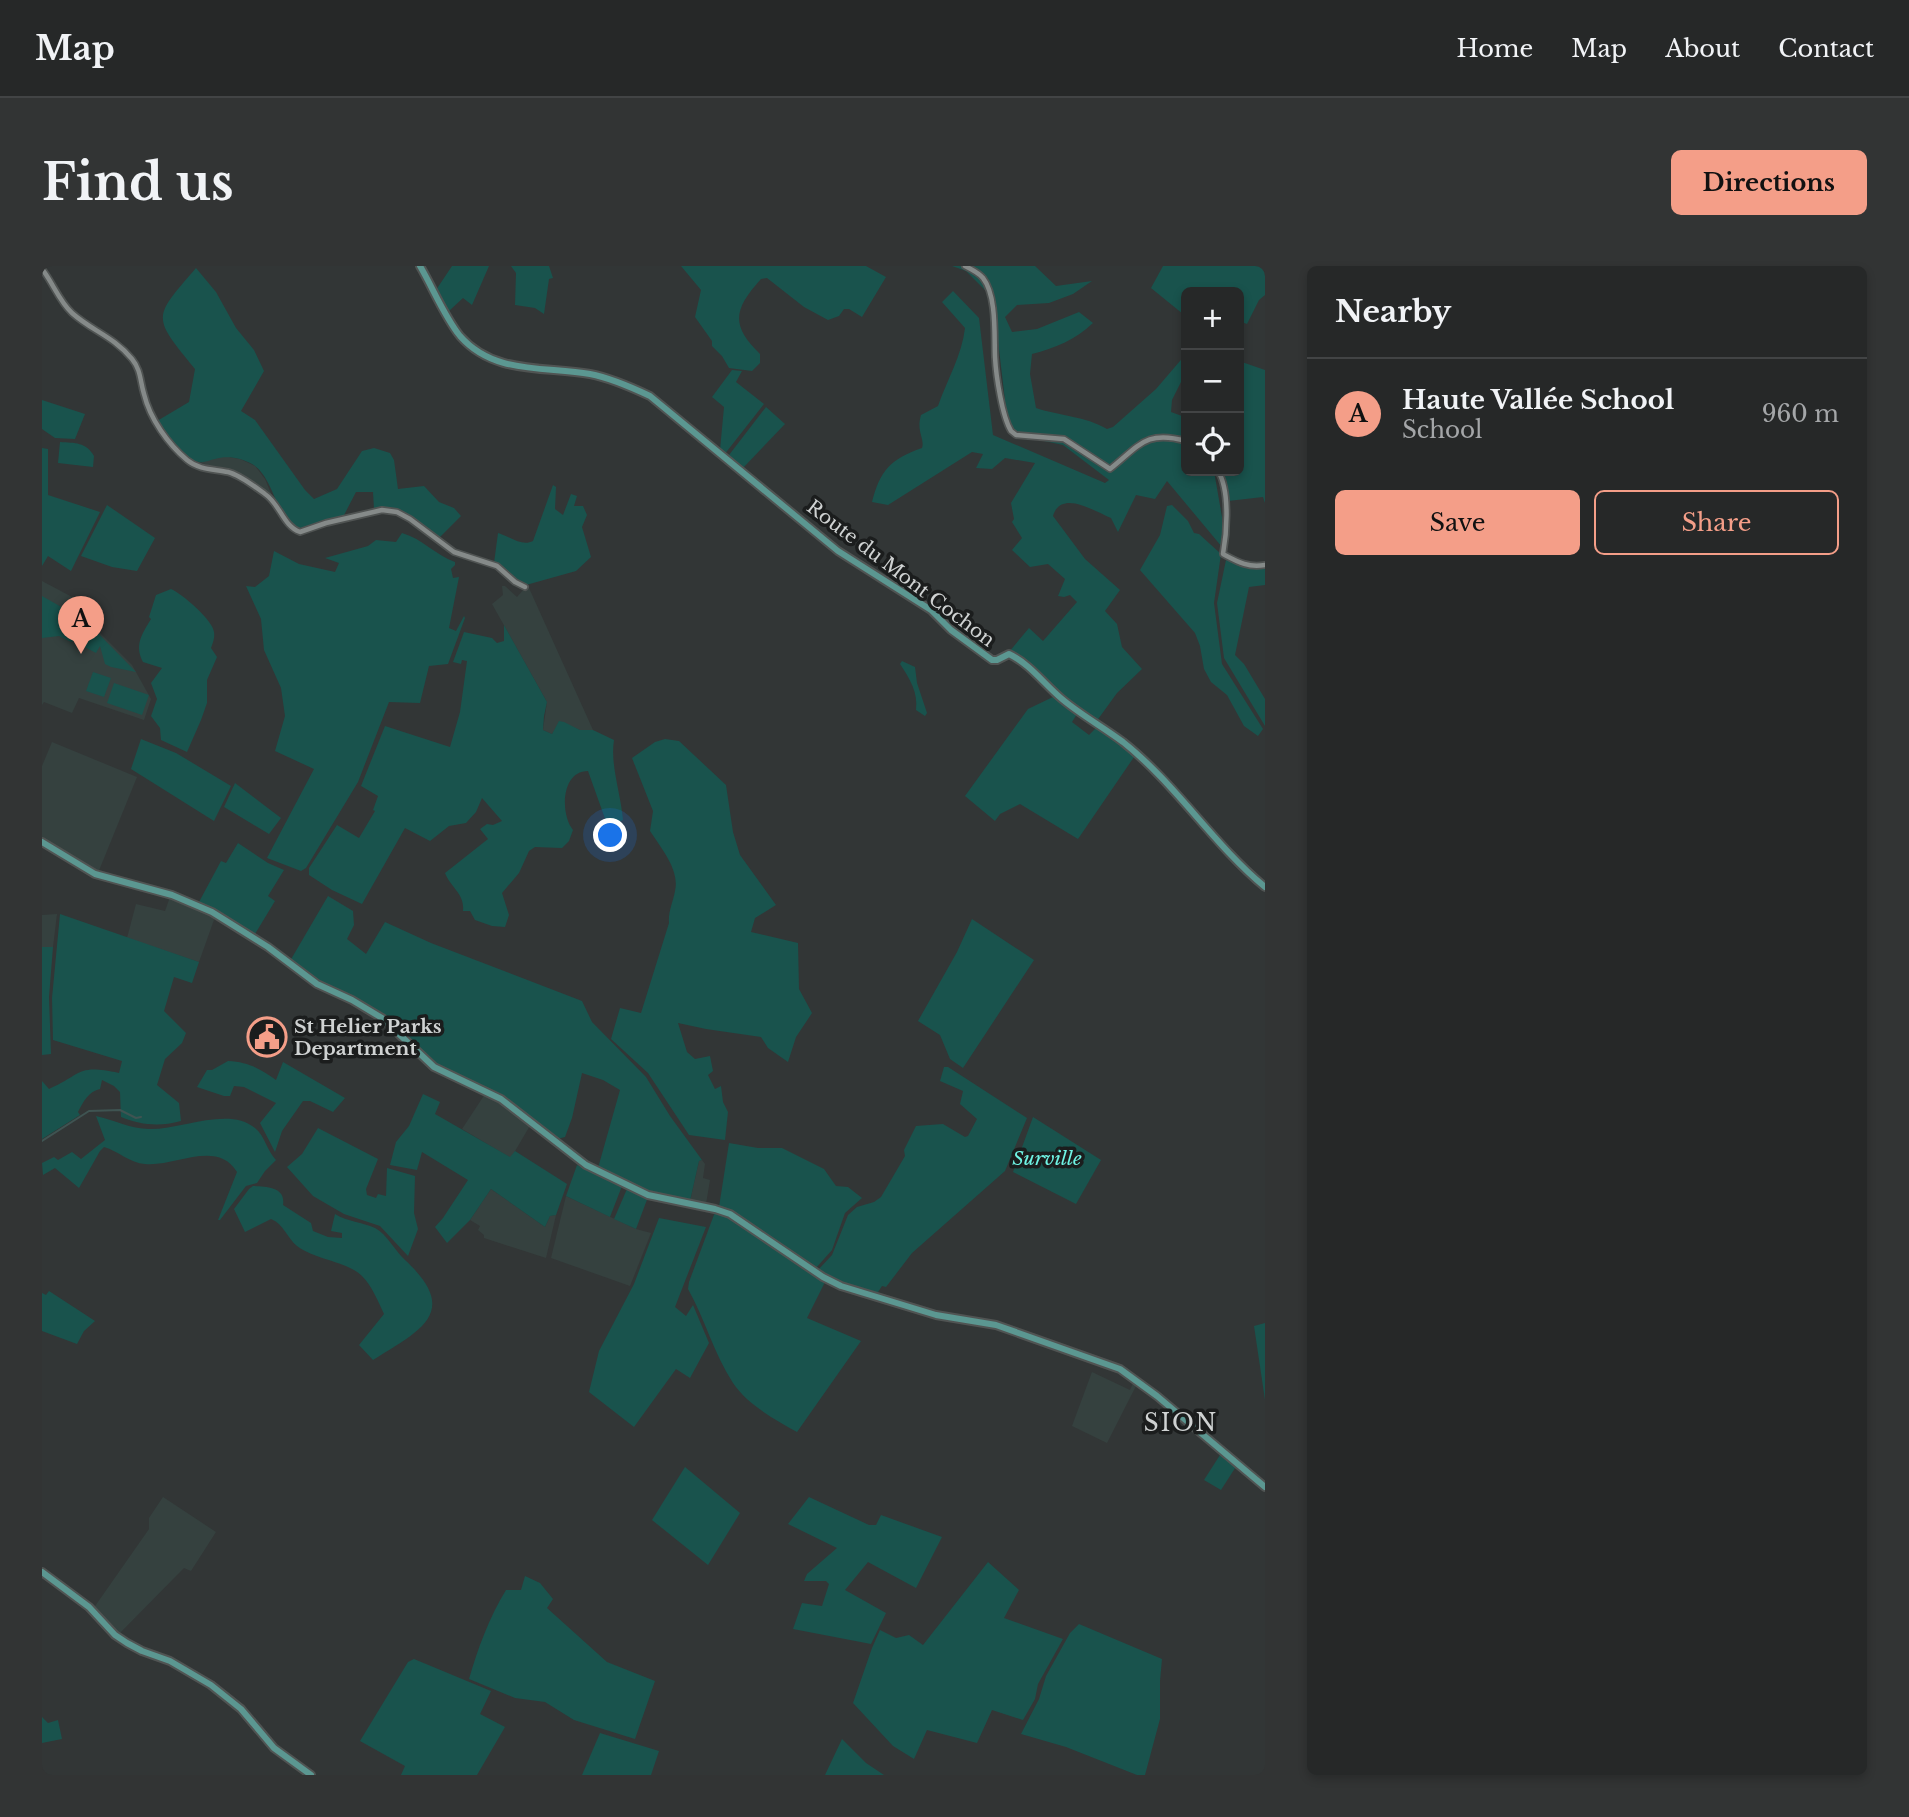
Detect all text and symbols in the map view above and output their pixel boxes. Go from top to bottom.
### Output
text: Map [35,28,115,69]
text: Home [1457,34,1533,63]
text: Map [1571,34,1627,63]
text: About [1665,34,1740,63]
text: Contact [1778,34,1874,63]
button: Directions [1671,150,1867,215]
text: Find us [42,152,234,213]
map controls [1181,287,1244,476]
button: + [1181,287,1244,350]
text: Nearby [1335,293,1451,330]
button: − [1181,350,1244,413]
text: Haute Vallée School [1402,384,1674,416]
text: A [1349,400,1367,428]
text: 960 m [1762,400,1839,428]
button: locate [1181,413,1244,476]
text: School [1402,416,1483,444]
button: Save [1335,490,1580,555]
button: Share [1594,490,1839,555]
street label: Route du Mont Cochon [802,495,999,652]
pin: A [58,596,104,654]
your location [593,818,627,852]
place label: St Helier Parks Department [294,1015,442,1060]
public building icon: St Helier Parks Department [246,1016,288,1058]
park label: Surville [1012,1147,1082,1170]
district label: SION [1144,1409,1218,1437]

